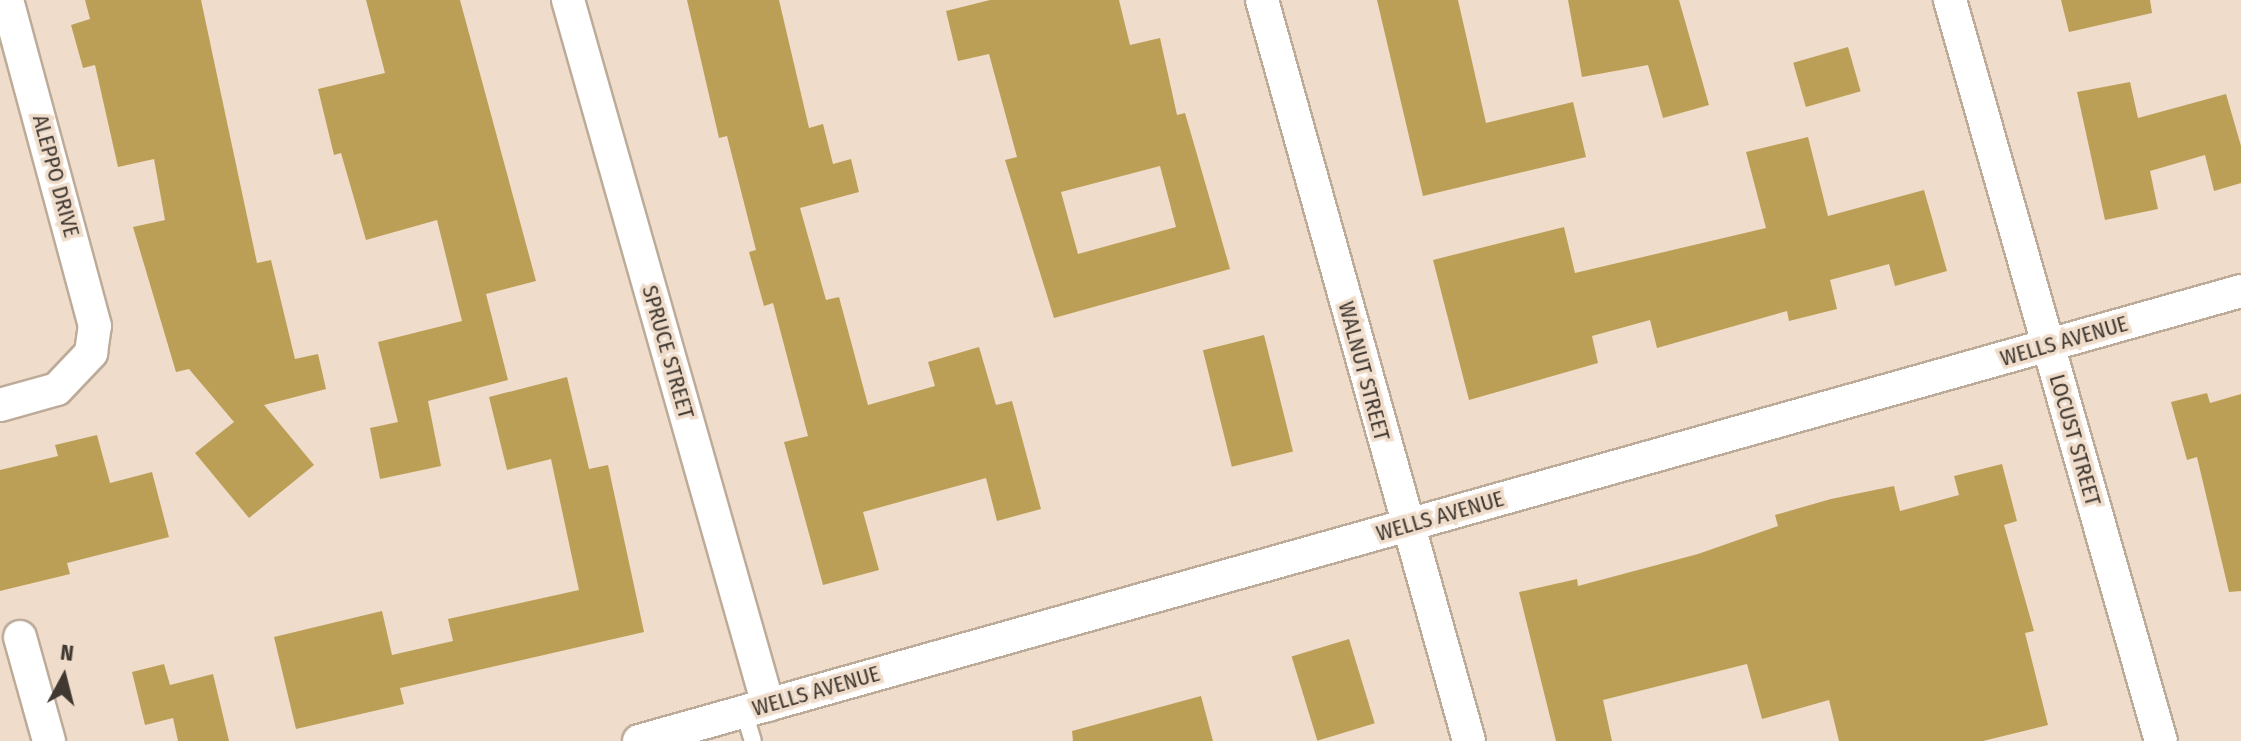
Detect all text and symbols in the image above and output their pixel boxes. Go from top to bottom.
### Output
street label: ALEPPO DRIVE [27,112,85,240]
street label: SPRUCE STREET [636,282,700,422]
street label: WALNUT STREET [1333,299,1395,443]
street label: WELLS AVENUE [1997,310,2131,372]
street label: LOCUST STREET [2044,371,2106,509]
street label: WELLS AVENUE [1373,485,1507,547]
north arrow [24,637,104,717]
text: N [59,638,75,667]
street label: WELLS AVENUE [749,660,883,722]

